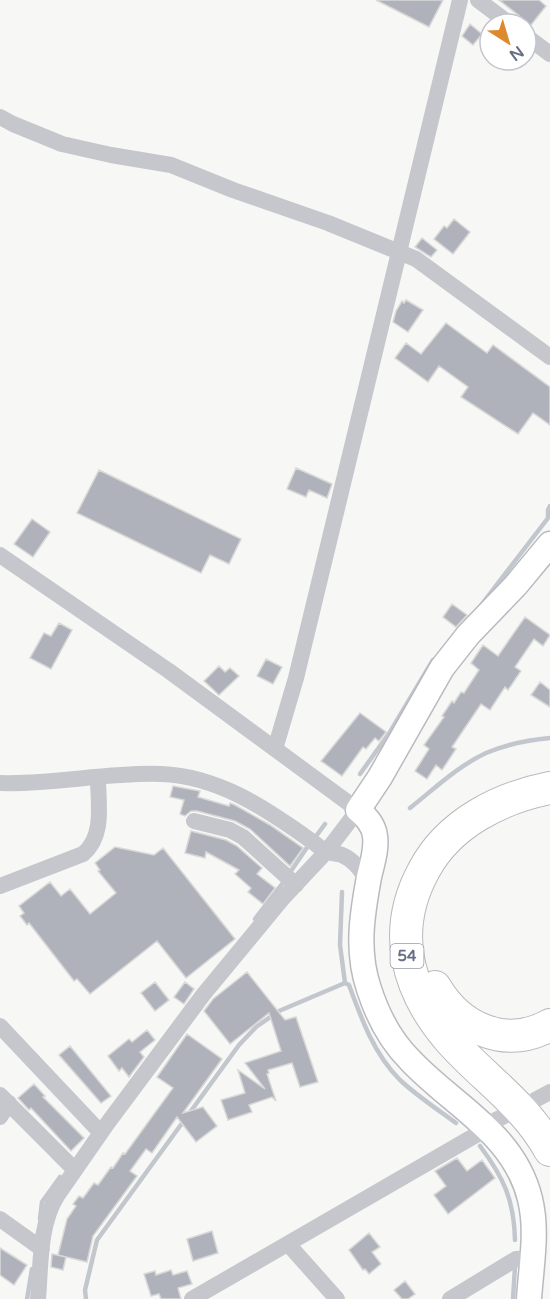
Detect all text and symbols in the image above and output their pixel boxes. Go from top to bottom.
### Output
north arrow [478,12,538,72]
text: N [505,41,528,65]
road number: 54 [390,944,424,968]

